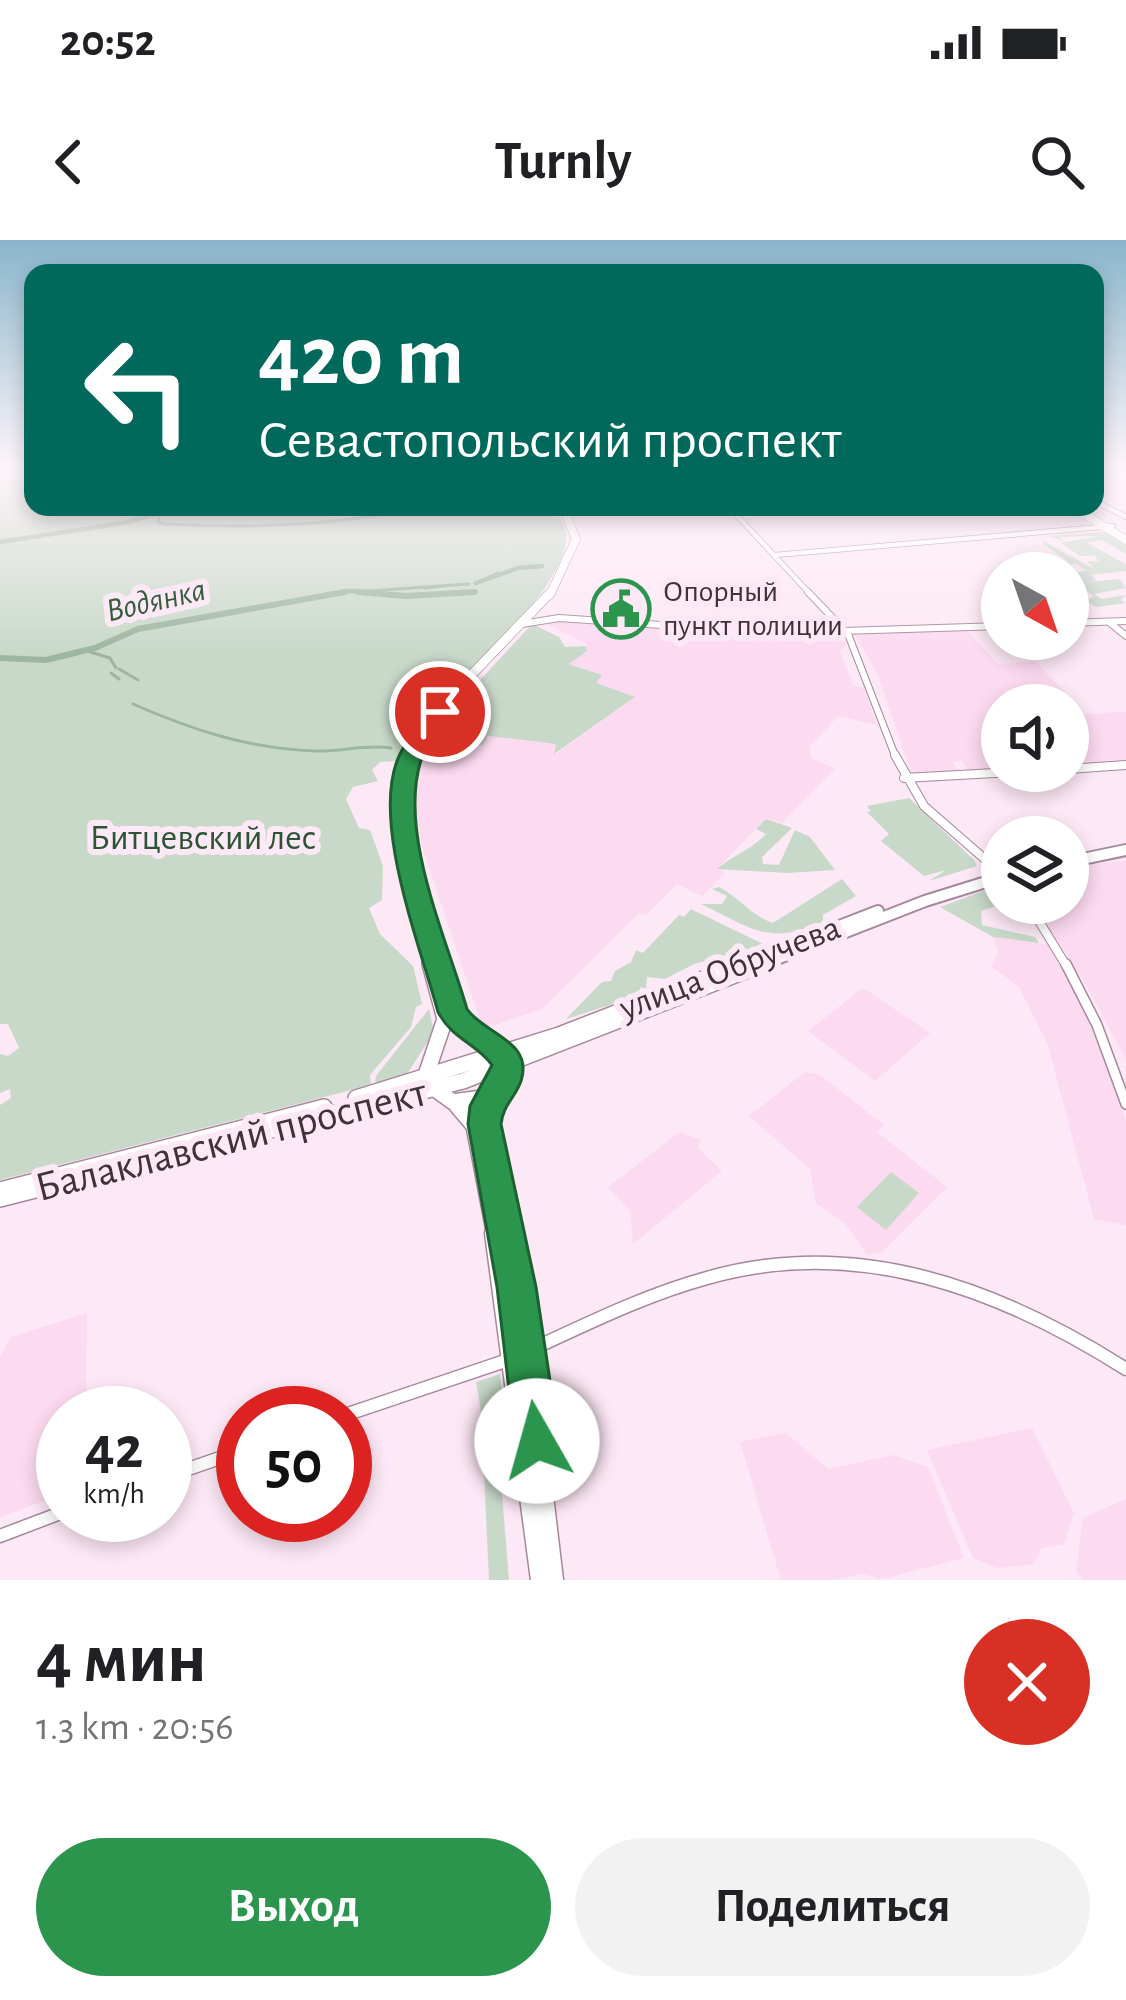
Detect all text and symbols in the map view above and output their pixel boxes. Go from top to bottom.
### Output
text: 20:52 [60,19,156,64]
icon: back [36,129,102,195]
icon: search [1024,129,1090,195]
text: Turnly [494,135,632,189]
icon: left [60,312,216,468]
text: 420 m [258,316,464,400]
text: Севастопольский проспект [258,414,841,468]
north arrow [981,552,1089,660]
map controls [981,552,1089,924]
water label: Водянка [103,574,209,628]
place label: Опорный пункт полиции [663,577,843,641]
public building icon: Опорный пункт полиции [590,578,652,640]
pin [389,661,491,763]
icon: arrive [407,679,473,745]
button: sound [981,684,1089,792]
button: layers [981,816,1089,924]
park label: Битцевский лес [90,820,316,856]
street label: улица Обручева [614,909,845,1027]
street label: Балаклавский проспект [31,1071,432,1209]
position arrow [474,1378,600,1504]
speed limit sign: 50 [216,1386,372,1542]
text: 42 [85,1419,143,1479]
text: km/h [83,1479,145,1509]
button: close [964,1619,1090,1745]
text: 4 мин [36,1623,207,1695]
text: 1.3 km · 20:56 [36,1708,234,1747]
button: Выход [36,1838,551,1976]
button: Поделиться [575,1838,1090,1976]

